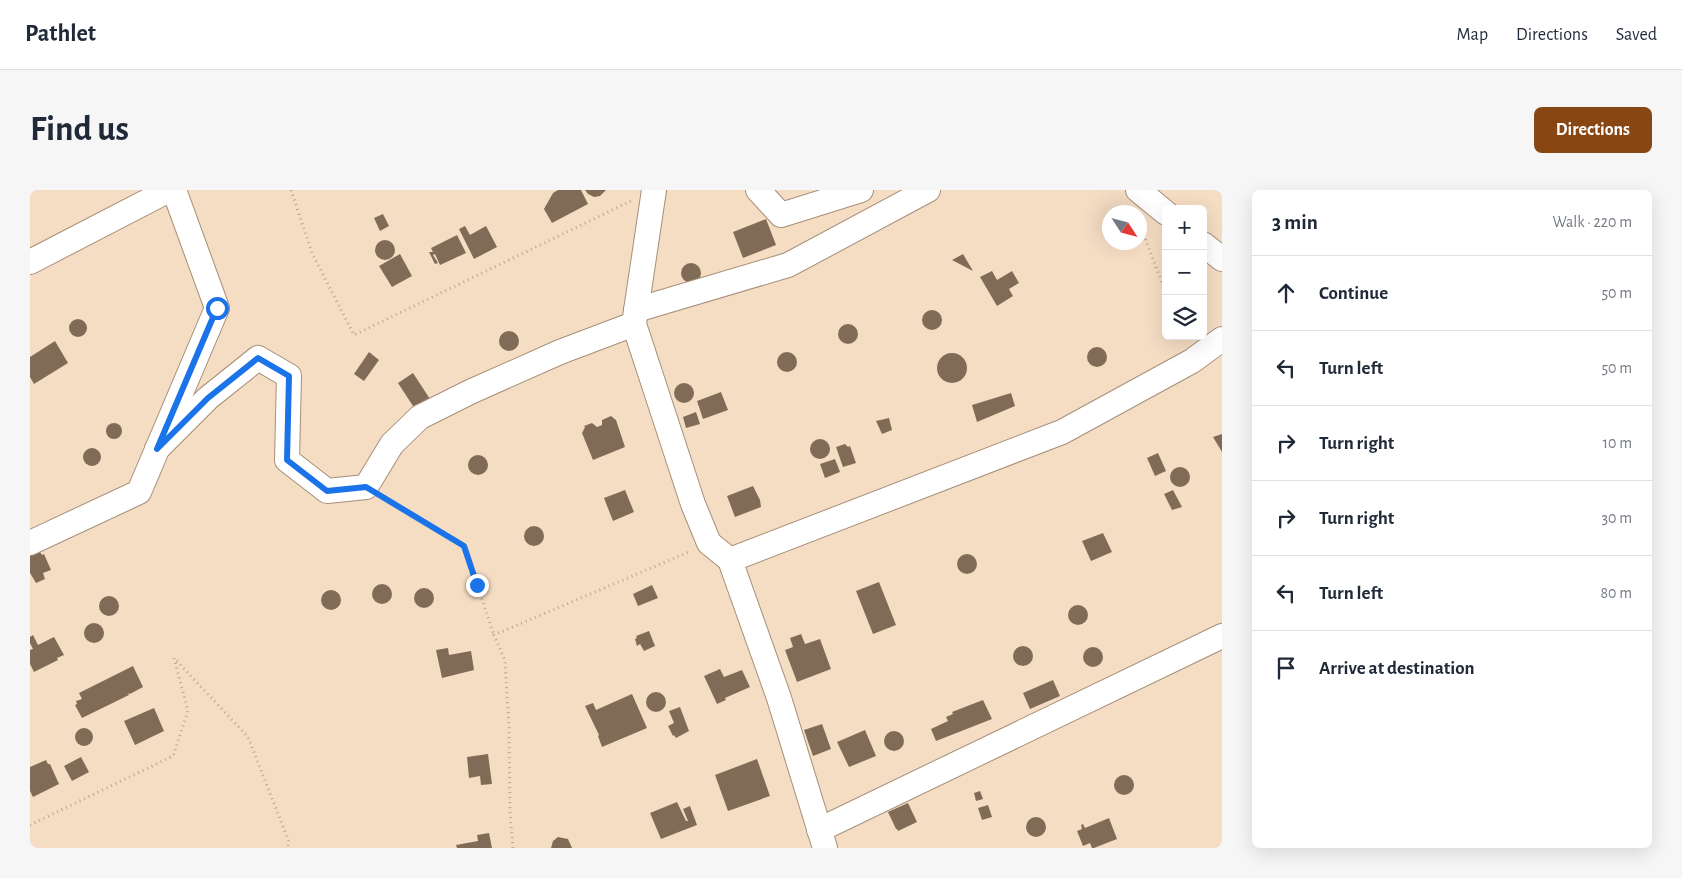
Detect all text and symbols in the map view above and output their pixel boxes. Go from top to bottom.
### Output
text: Pathlet [25,22,96,46]
text: Map [1457,26,1488,44]
text: Directions [1516,26,1588,44]
text: Saved [1616,26,1657,44]
button: Directions [1534,107,1652,153]
text: Find us [30,112,129,147]
north arrow [1102,205,1147,250]
map controls [1162,205,1207,340]
button: + [1162,205,1207,250]
text: 3 min [1272,212,1318,233]
text: Walk · 220 m [1553,214,1632,230]
button: − [1162,250,1207,295]
icon: ahead [1272,279,1300,307]
text: Continue [1319,284,1388,303]
text: 50 m [1601,285,1632,301]
button: layers [1162,295,1207,340]
route start [206,297,229,320]
icon: left [1272,354,1300,382]
text: Turn left [1319,359,1383,378]
text: 50 m [1601,360,1632,376]
icon: right [1272,429,1300,457]
text: Turn right [1319,434,1394,453]
text: 10 m [1603,435,1632,451]
icon: right [1272,504,1300,532]
text: Turn right [1319,509,1394,528]
text: 30 m [1602,510,1632,526]
route end [466,574,489,597]
icon: left [1272,579,1300,607]
text: Turn left [1319,584,1383,603]
text: 80 m [1601,585,1632,601]
icon: arrive [1272,654,1300,682]
text: Arrive at destination [1319,659,1475,678]

